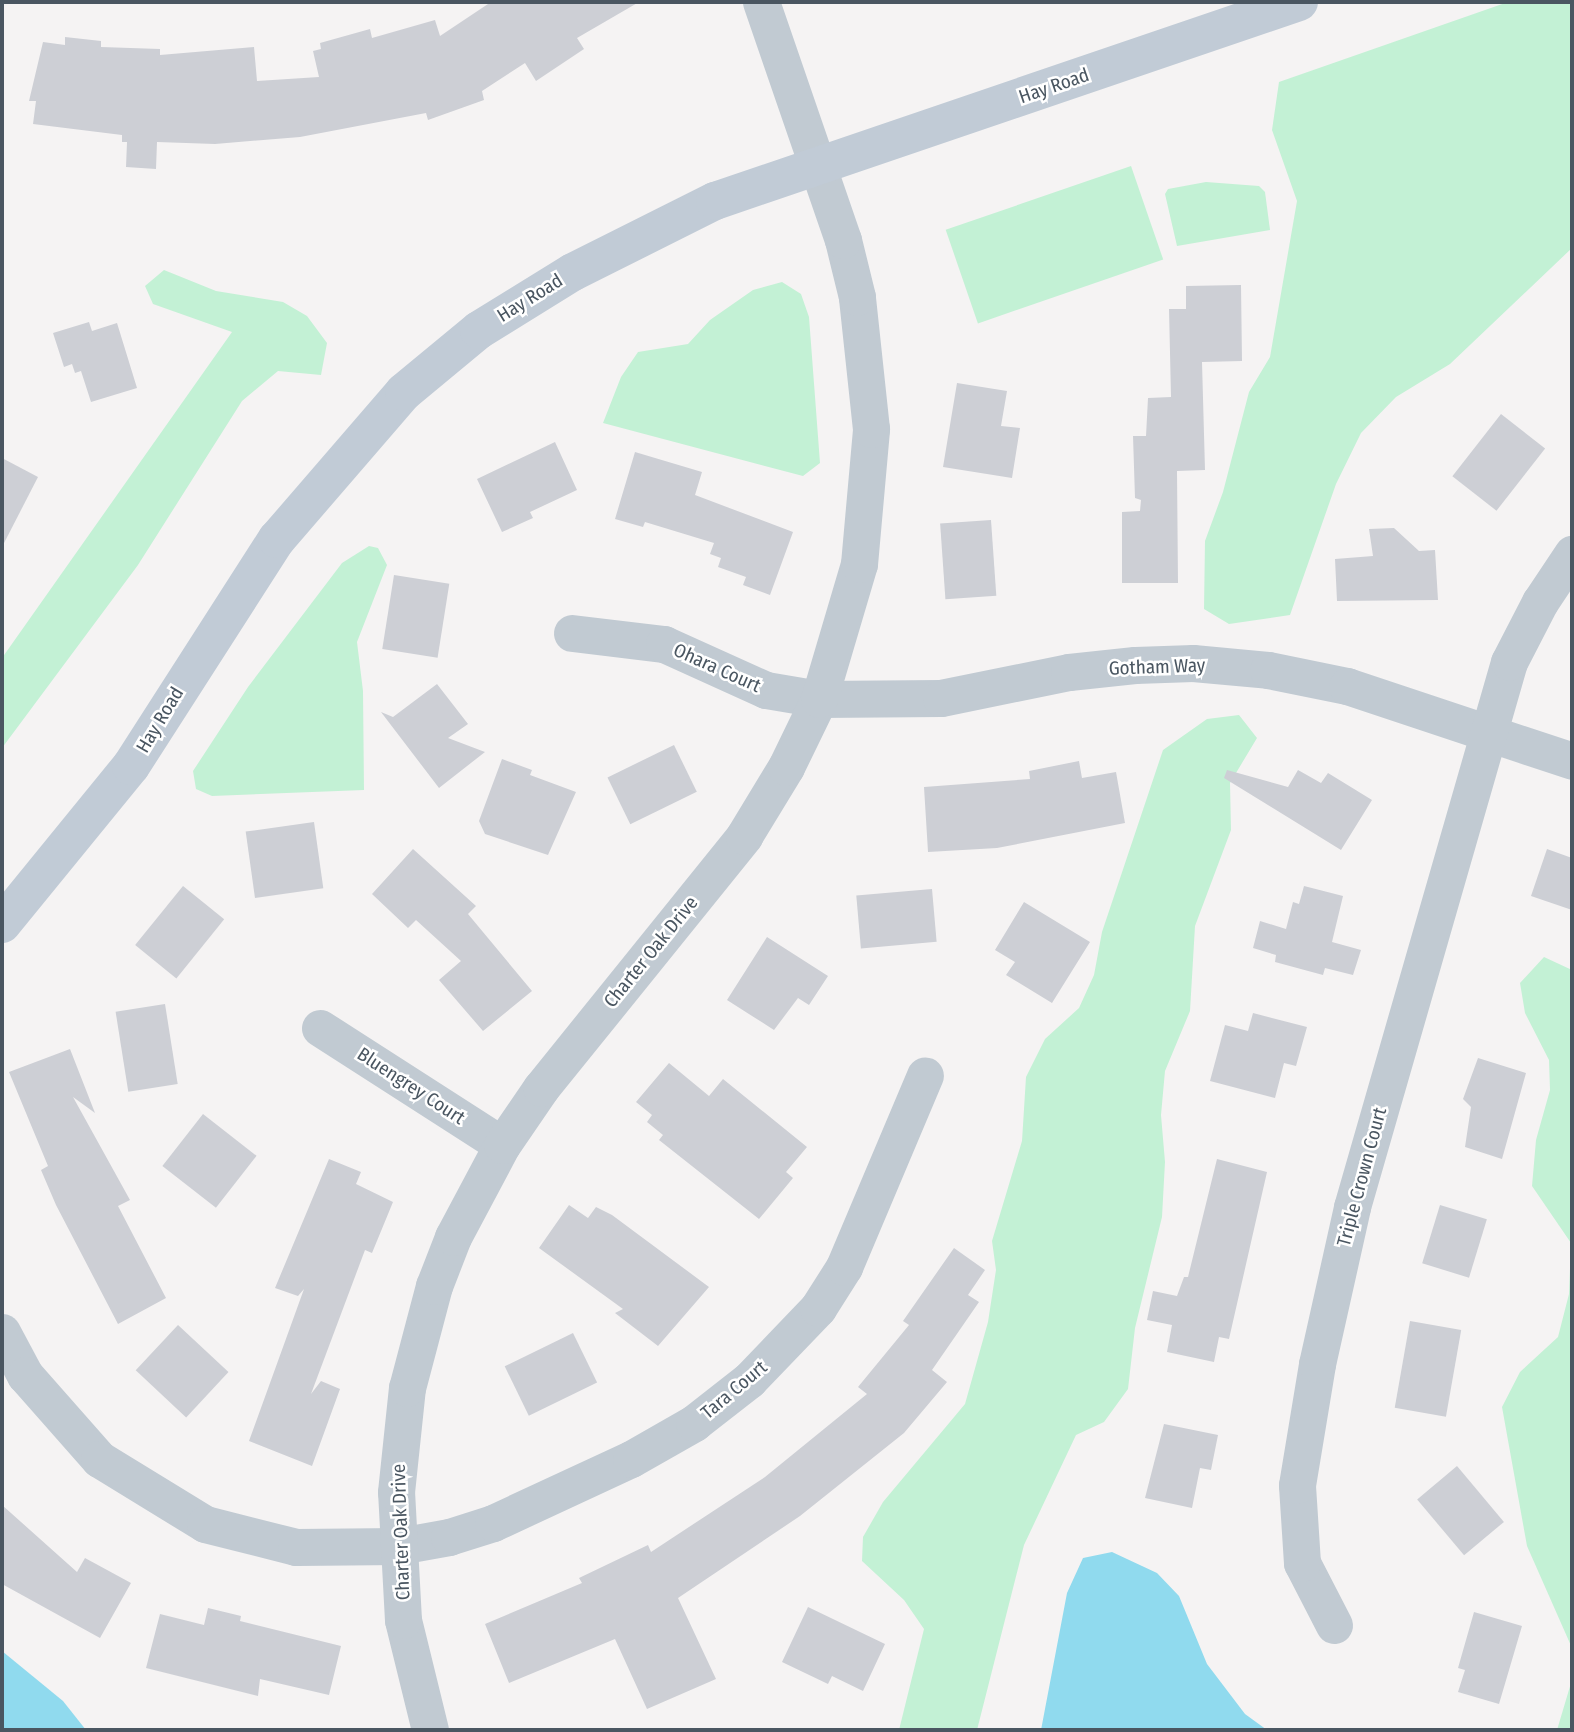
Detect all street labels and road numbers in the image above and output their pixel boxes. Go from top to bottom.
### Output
street label: Hay Road [1016,63,1092,109]
street label: Hay Road [493,269,567,327]
street label: Ohara Court [670,639,764,697]
street label: Gotham Way [1108,654,1206,680]
street label: Hay Road [131,683,189,757]
street label: Charter Oak Drive [599,892,703,1012]
street label: Bluengrey Court [353,1043,469,1129]
street label: Triple Crown Court [1332,1105,1392,1249]
street label: Tara Court [696,1356,772,1424]
street label: Charter Oak Drive [387,1463,415,1601]

